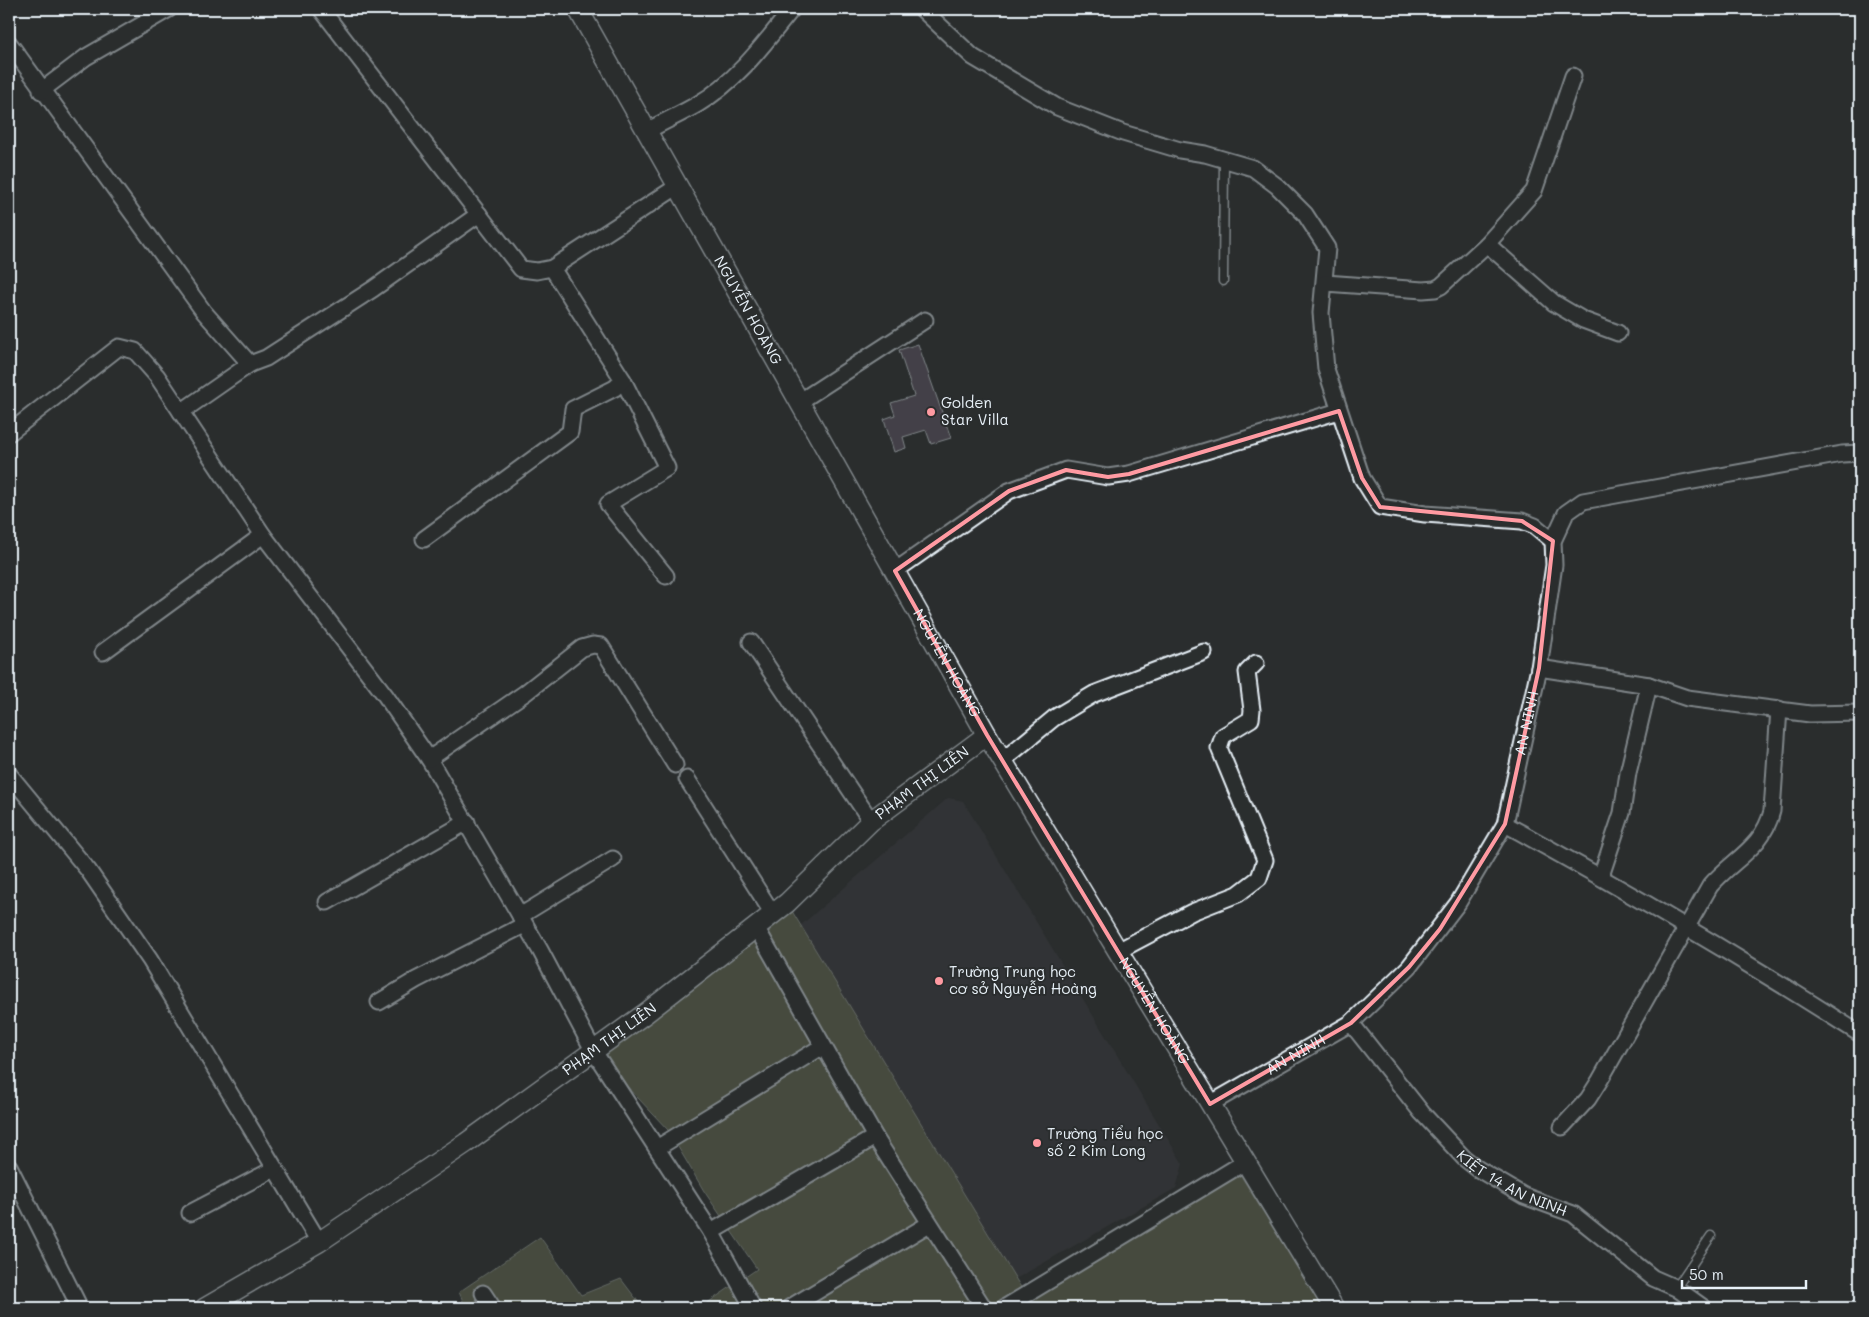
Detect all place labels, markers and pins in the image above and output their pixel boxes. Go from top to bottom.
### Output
place label: Golden Star Villa [941,392,1009,429]
marker: Golden Star Villa [925,406,937,418]
place label: Trường Trung học cơ sở Nguyễn Hoàng [949,961,1097,998]
marker: Trường Trung học cơ sở Nguyễn Hoàng [933,975,945,987]
place label: Trường Tiểu học số 2 Kim Long [1047,1123,1163,1160]
marker: Trường Tiểu học số 2 Kim Long [1031,1137,1043,1149]

